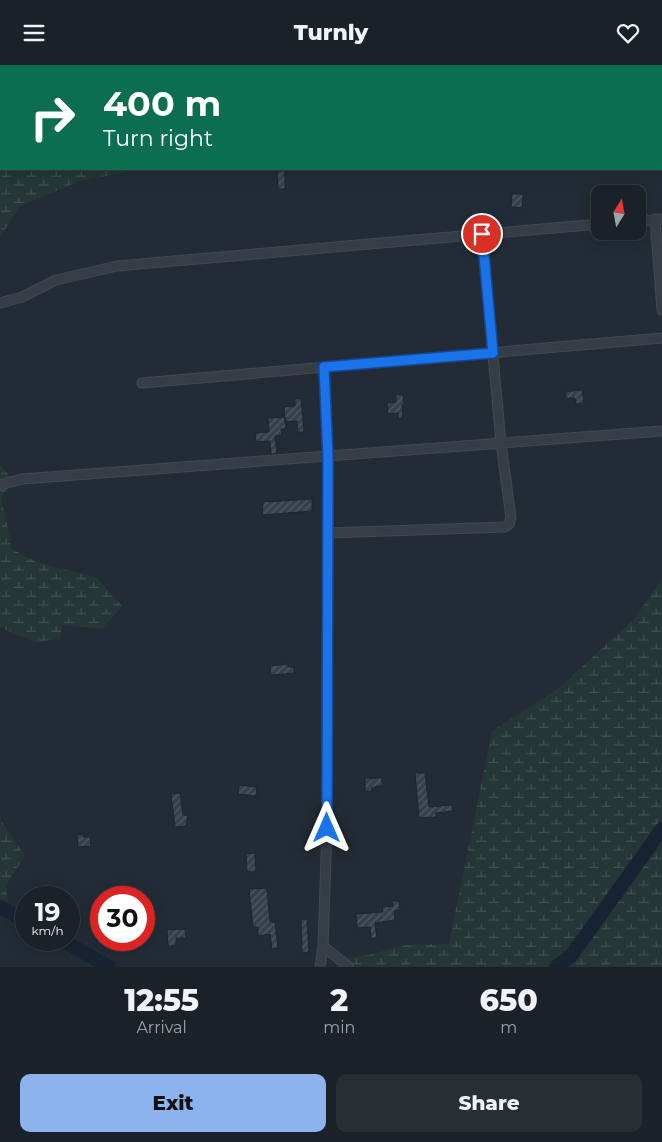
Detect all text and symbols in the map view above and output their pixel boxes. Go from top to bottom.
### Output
icon: menu [20,19,48,47]
text: Turnly [294,19,368,46]
icon: heart [614,19,642,47]
text: 400 m [103,82,221,125]
icon: right [20,85,85,150]
text: Turn right [103,125,213,152]
north arrow [591,185,646,240]
map controls [591,185,646,240]
pin [461,213,503,255]
icon: arrive [468,220,496,248]
position arrow [300,801,352,853]
speed limit sign: 30 [90,886,155,951]
text: 19 [35,897,60,927]
text: km/h [31,923,64,938]
text: 12:55 [124,982,199,1019]
text: 2 [330,982,348,1019]
text: 650 [480,982,538,1019]
text: Arrival [136,1018,187,1037]
text: min [323,1018,355,1037]
text: m [500,1018,517,1037]
button: Exit [20,1074,326,1132]
button: Share [336,1074,642,1132]

